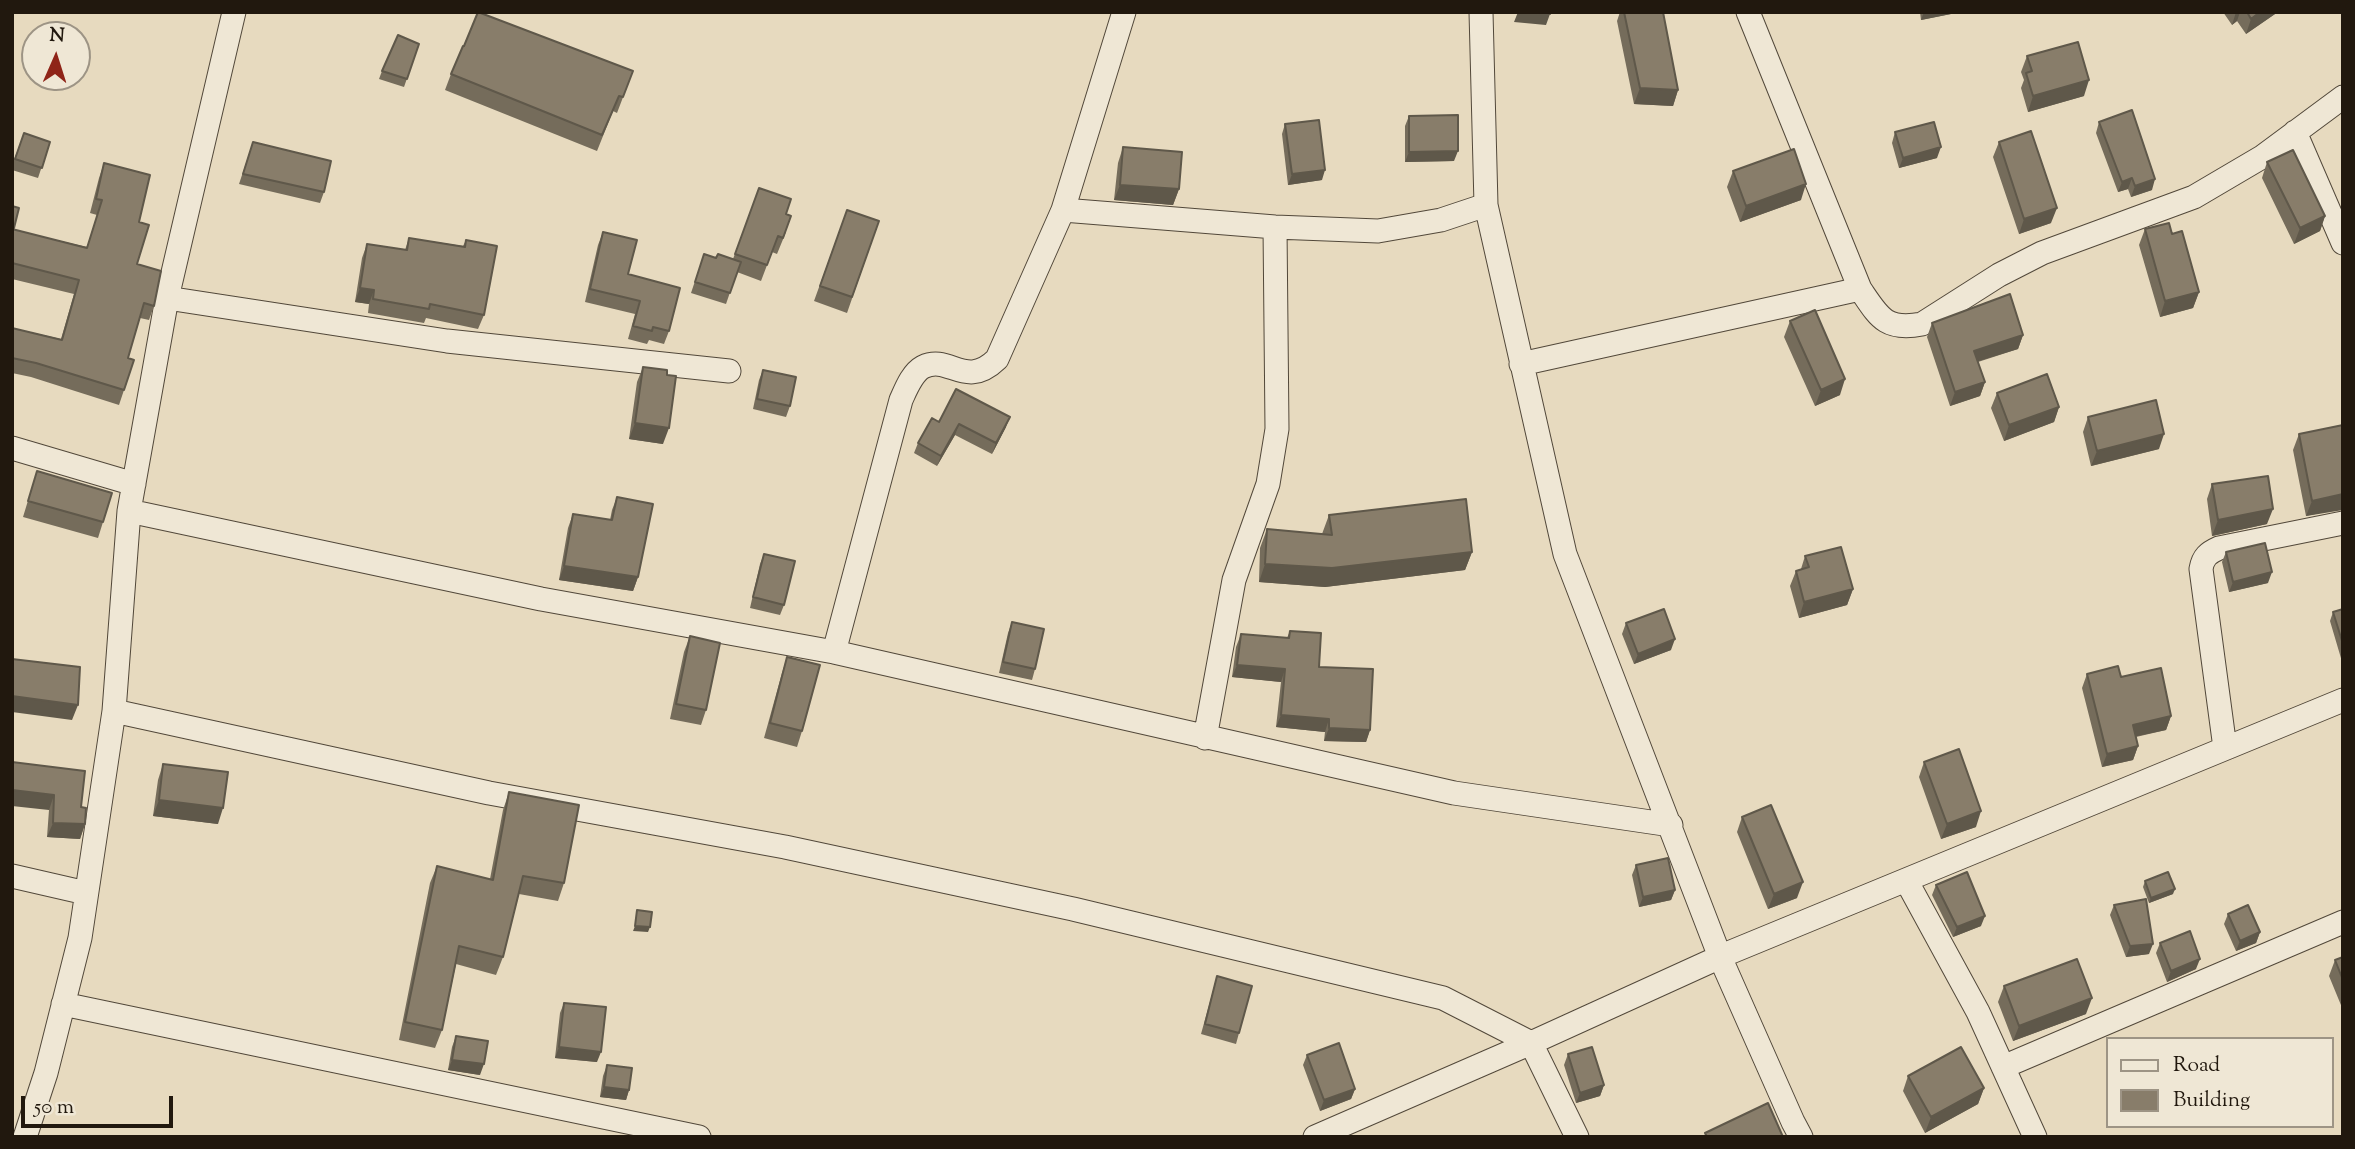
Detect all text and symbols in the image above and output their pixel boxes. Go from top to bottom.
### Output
north arrow [21,21,91,91]
text: N [49,23,65,50]
legend [2106,1037,2334,1128]
text: Road [2173,1051,2220,1081]
scale bar [24,1082,177,1126]
text: Building [2173,1086,2250,1116]
text: 50 m [34,1093,74,1123]

